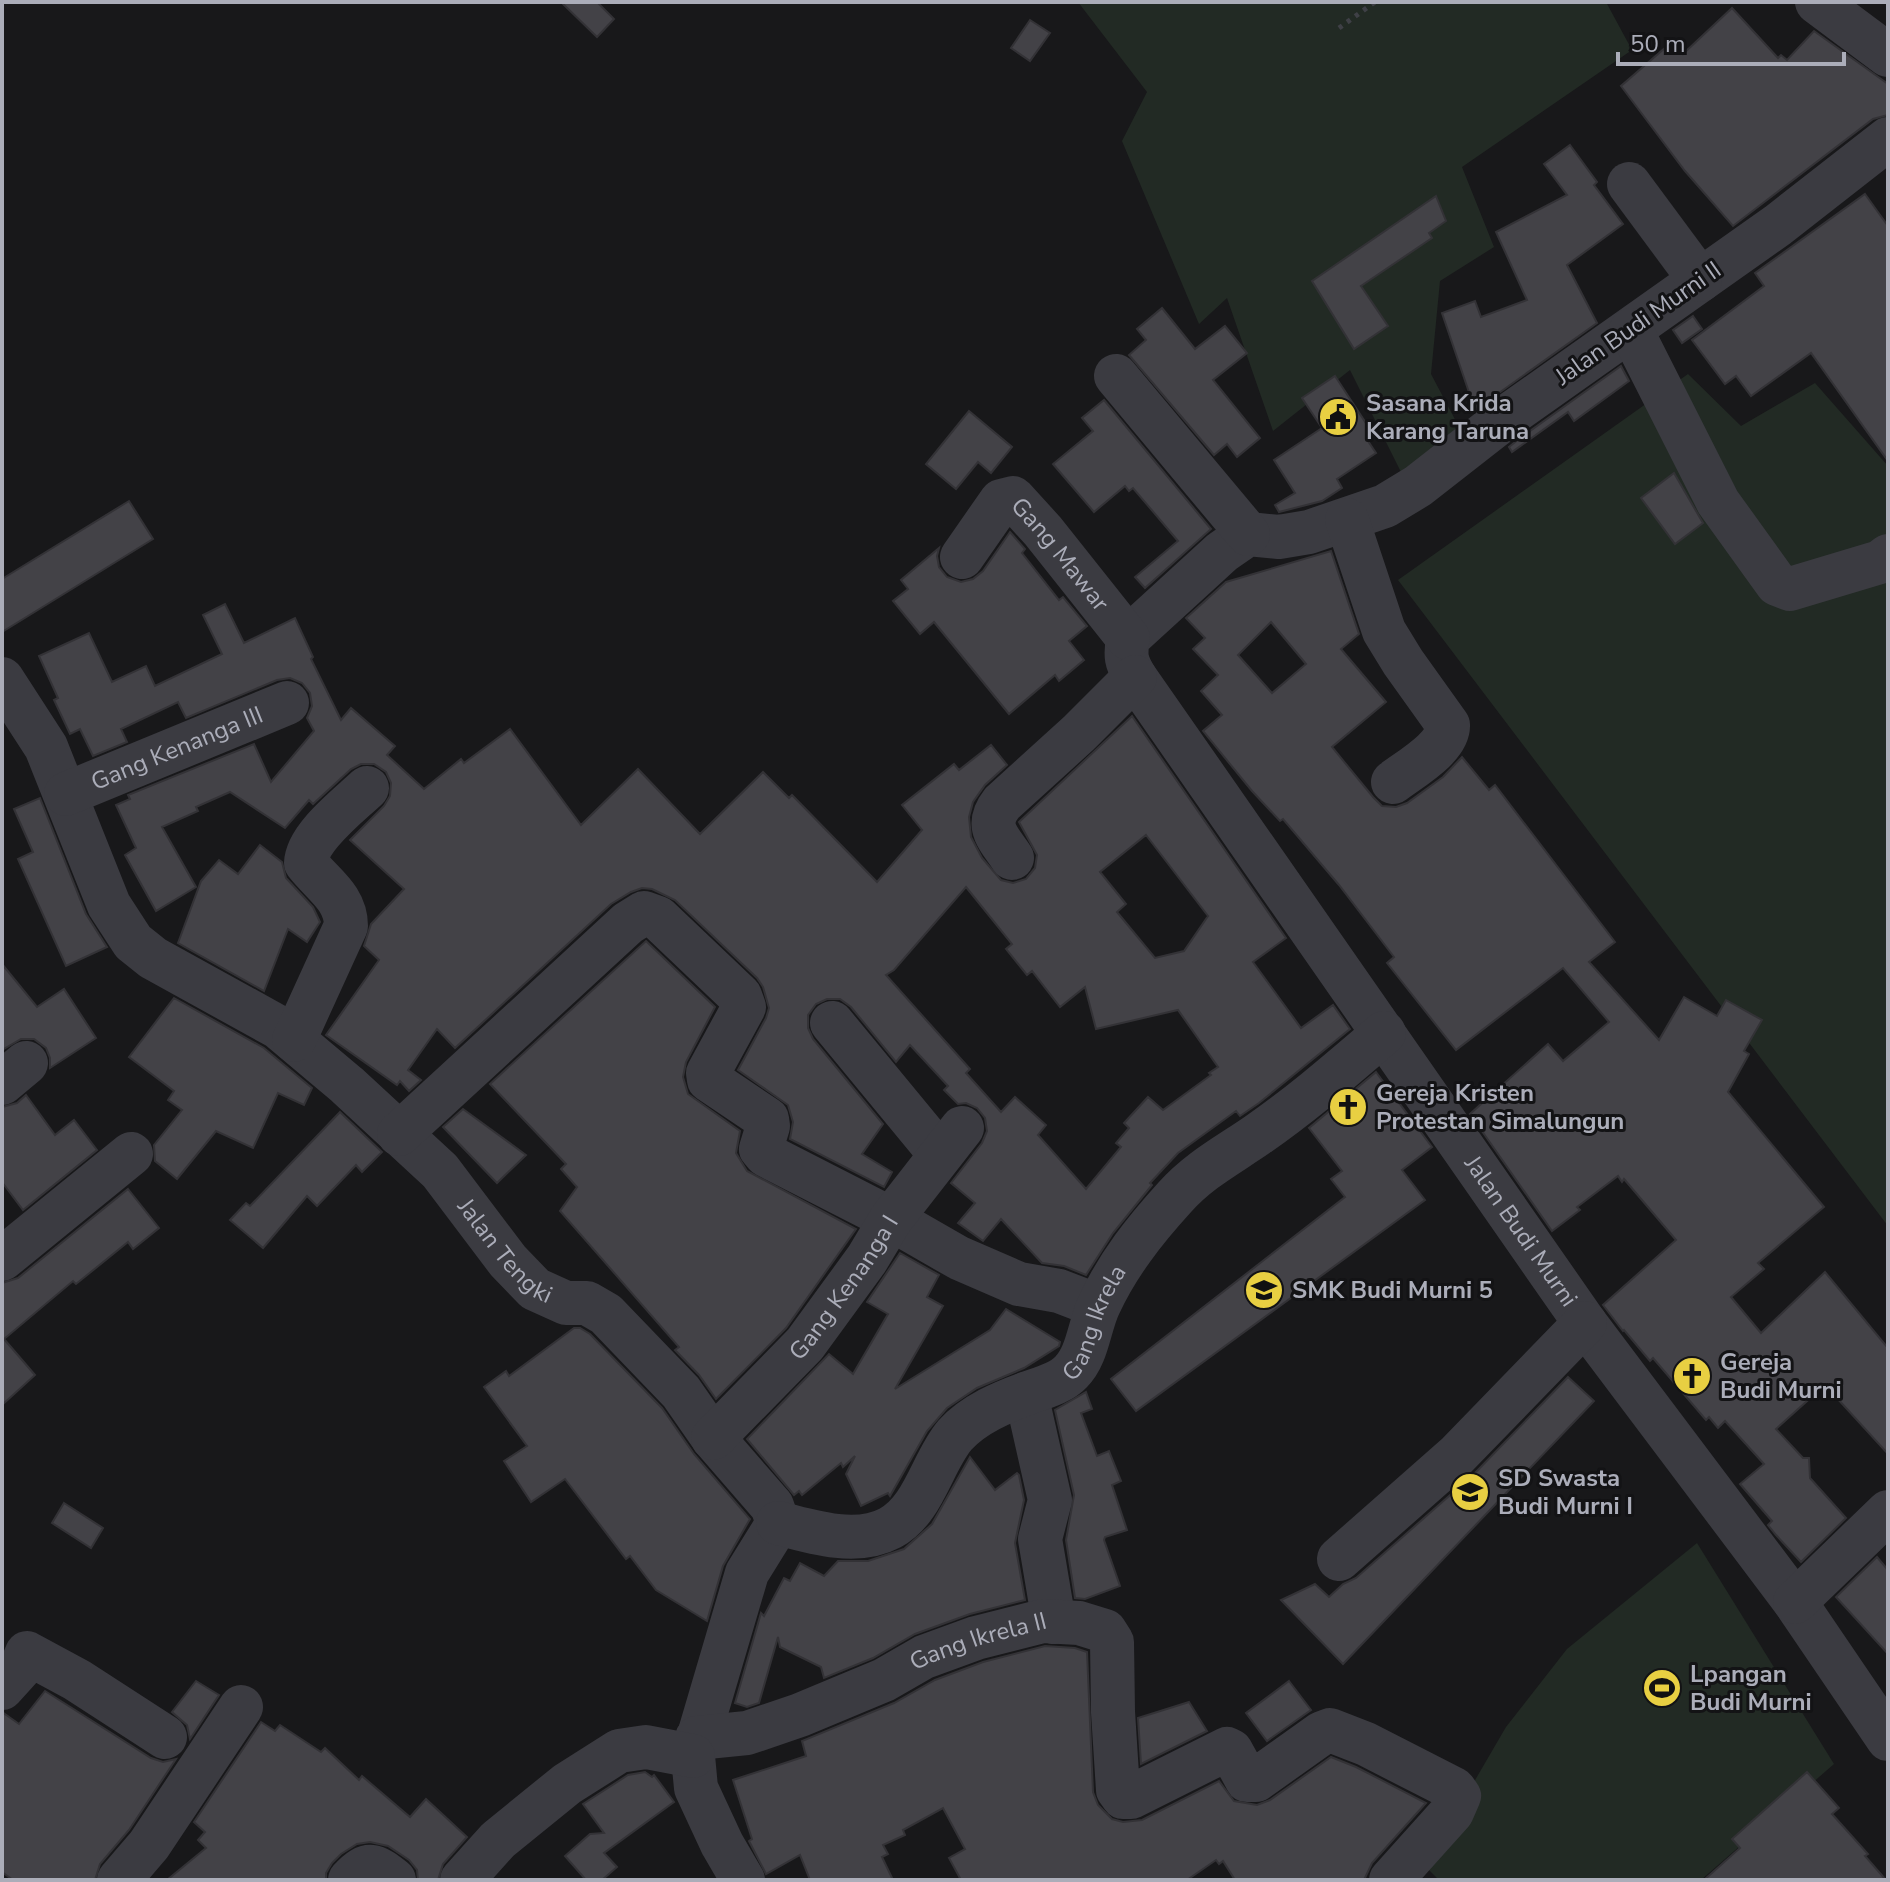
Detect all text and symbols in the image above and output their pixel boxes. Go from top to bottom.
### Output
scale bar [1618,16,1844,66]
text: 50 m [1630,28,1686,60]
street label: Jalan Budi Murni II [1548,254,1727,393]
place label: Sasana Krida Karang Taruna [1366,387,1529,447]
public building icon: Sasana Krida Karang Taruna [1317,396,1359,438]
street label: Gang Mawar [1004,490,1117,618]
street label: Gang Kenanga III [86,699,268,798]
place label: Gereja Kristen Protestan Simalungun [1376,1077,1624,1137]
church icon: Gereja Kristen Protestan Simalungun [1327,1086,1369,1128]
street label: Jalan Budi Murni [1457,1148,1585,1313]
street label: Jalan Tengki [450,1191,557,1311]
street label: Gang Kenanga I [782,1209,906,1367]
street label: Gang Ikrela [1055,1259,1133,1388]
school or university icon: SMK Budi Murni 5 [1243,1269,1285,1311]
place label: SMK Budi Murni 5 [1292,1274,1493,1306]
place label: Gereja Budi Murni [1720,1346,1842,1406]
church icon: Gereja Budi Murni [1671,1355,1713,1397]
place label: SD Swasta Budi Murni I [1498,1462,1633,1522]
school or university icon: SD Swasta Budi Murni I [1449,1471,1491,1513]
street label: Gang Ikrela II [904,1605,1050,1678]
place label: Lpangan Budi Murni [1690,1658,1812,1718]
sports icon: Lpangan Budi Murni [1641,1667,1683,1709]

